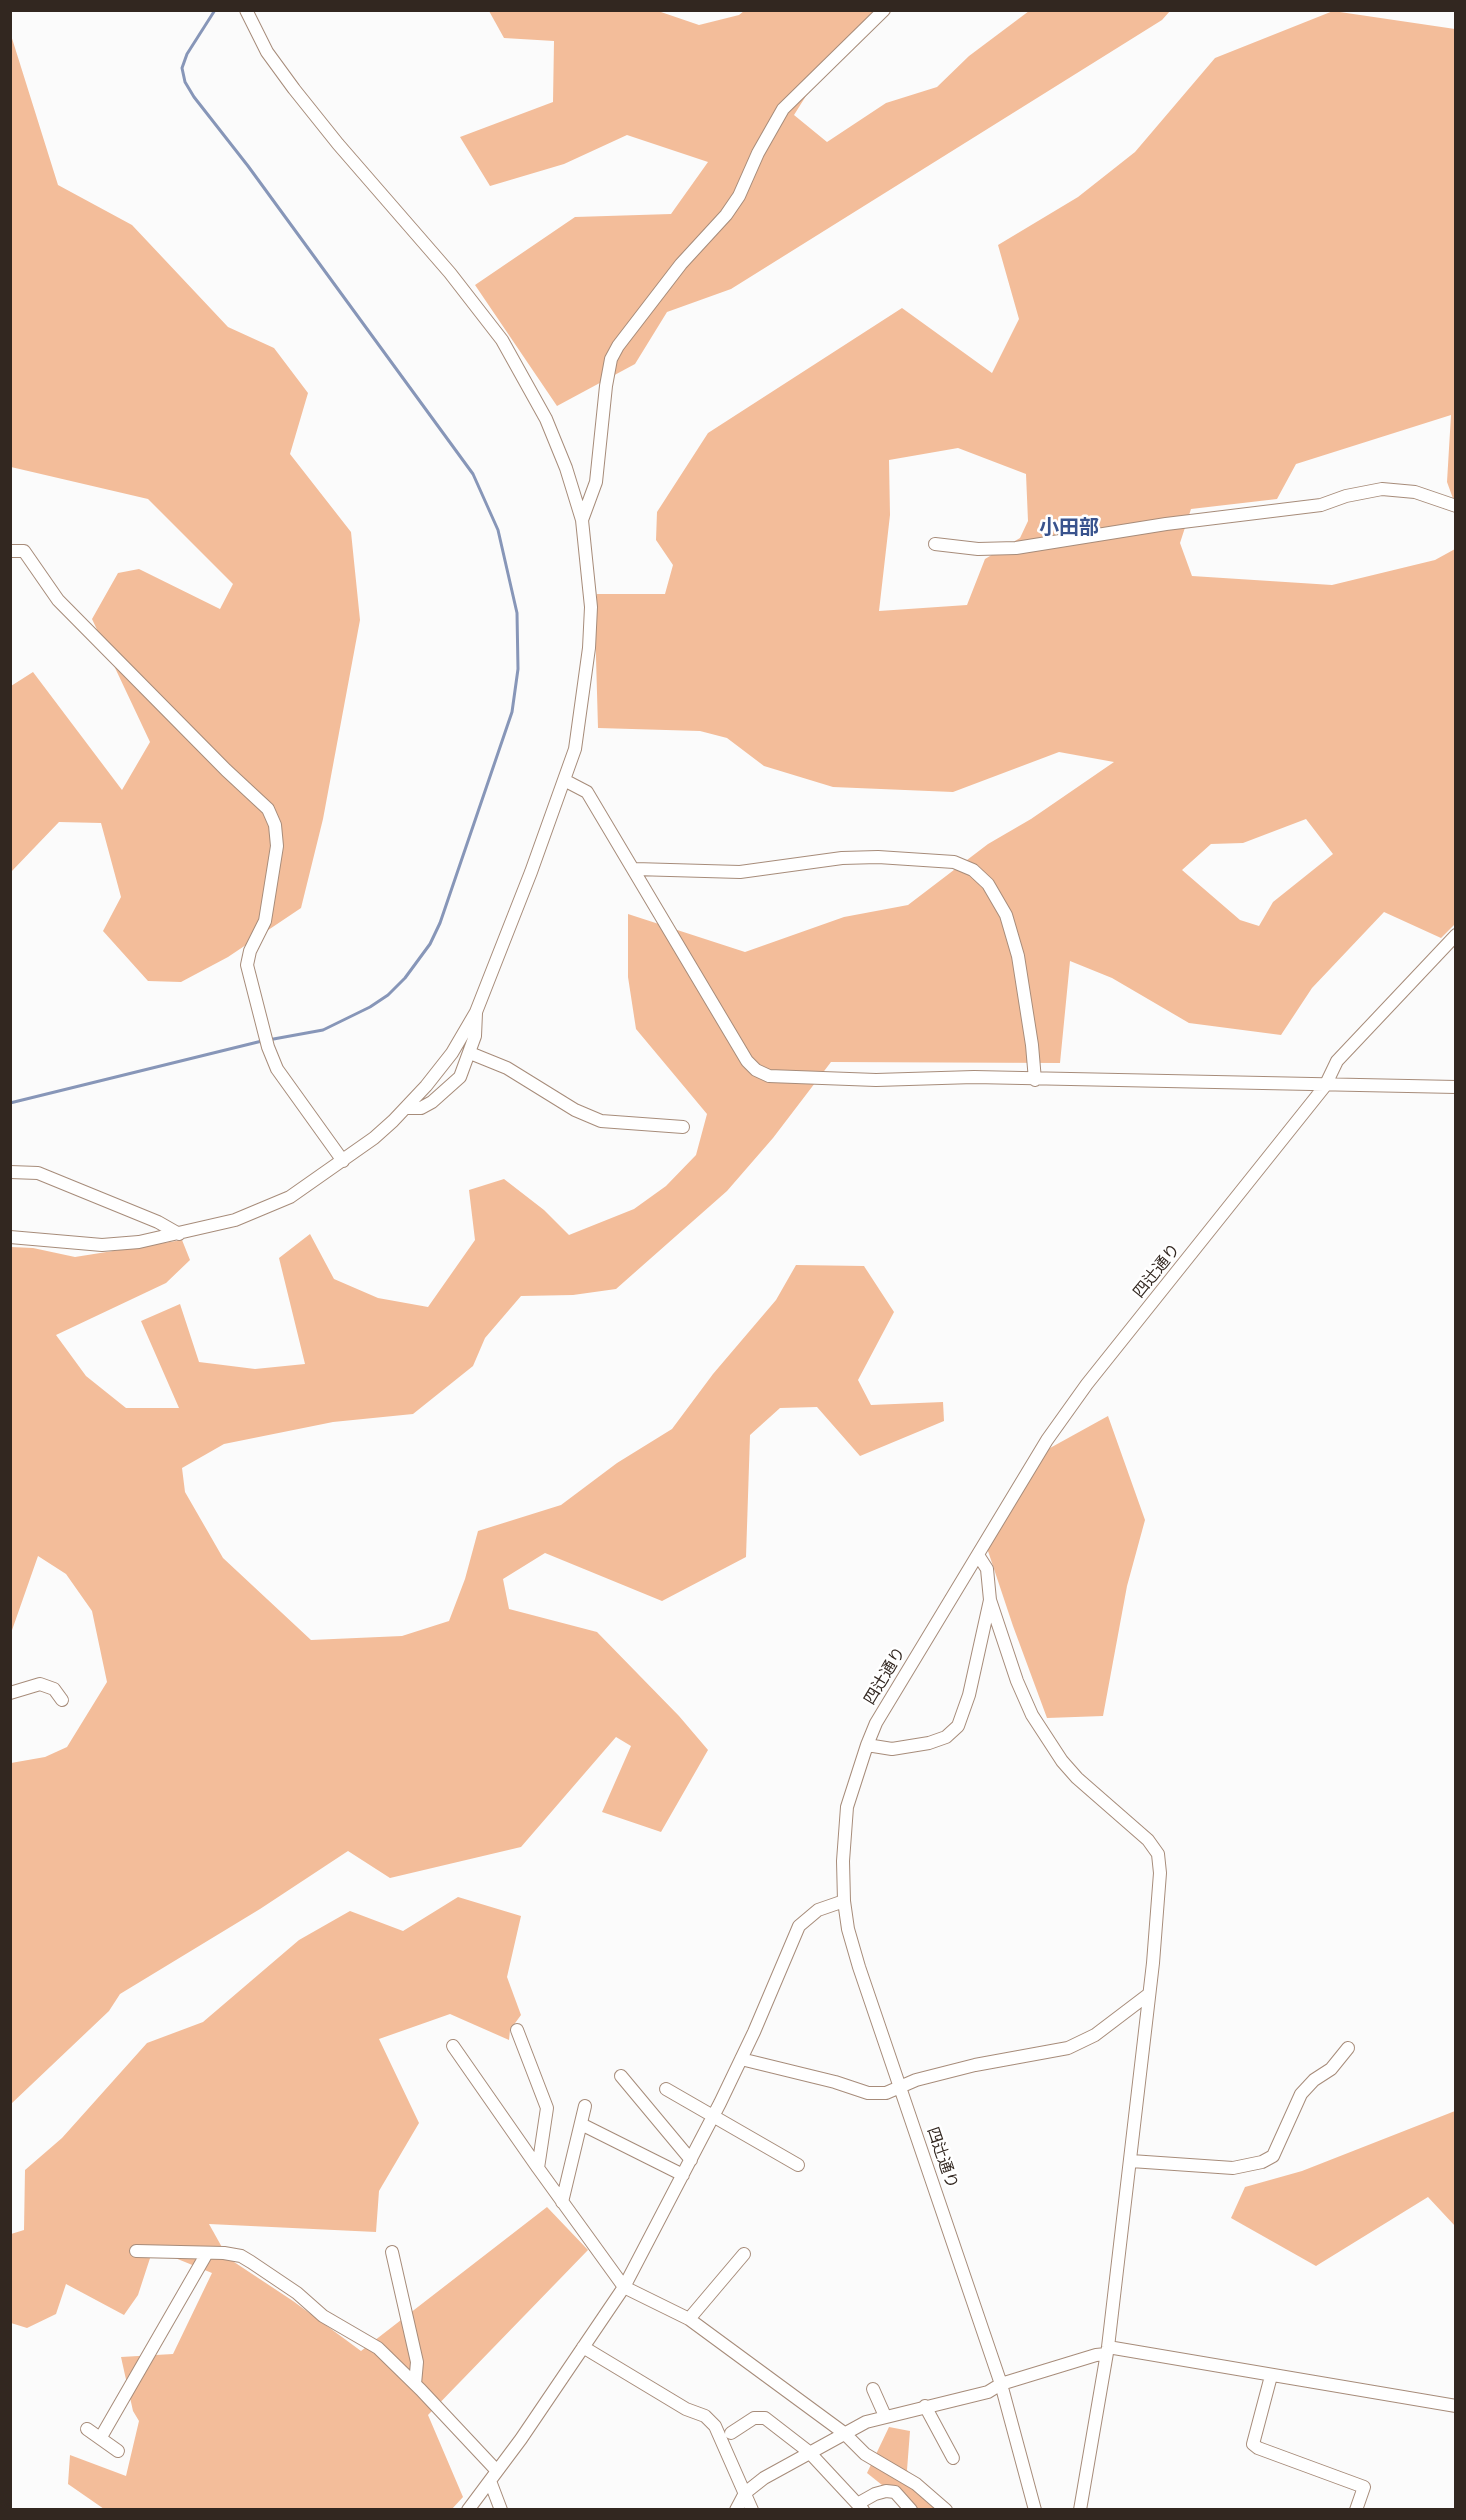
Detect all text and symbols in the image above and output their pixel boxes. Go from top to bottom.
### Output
district label: 小田部 [1039,516,1099,540]
street label: 四辻通り [1129,1240,1185,1302]
street label: 四辻通り [860,1644,910,1708]
street label: 四辻通り [923,2125,961,2191]

